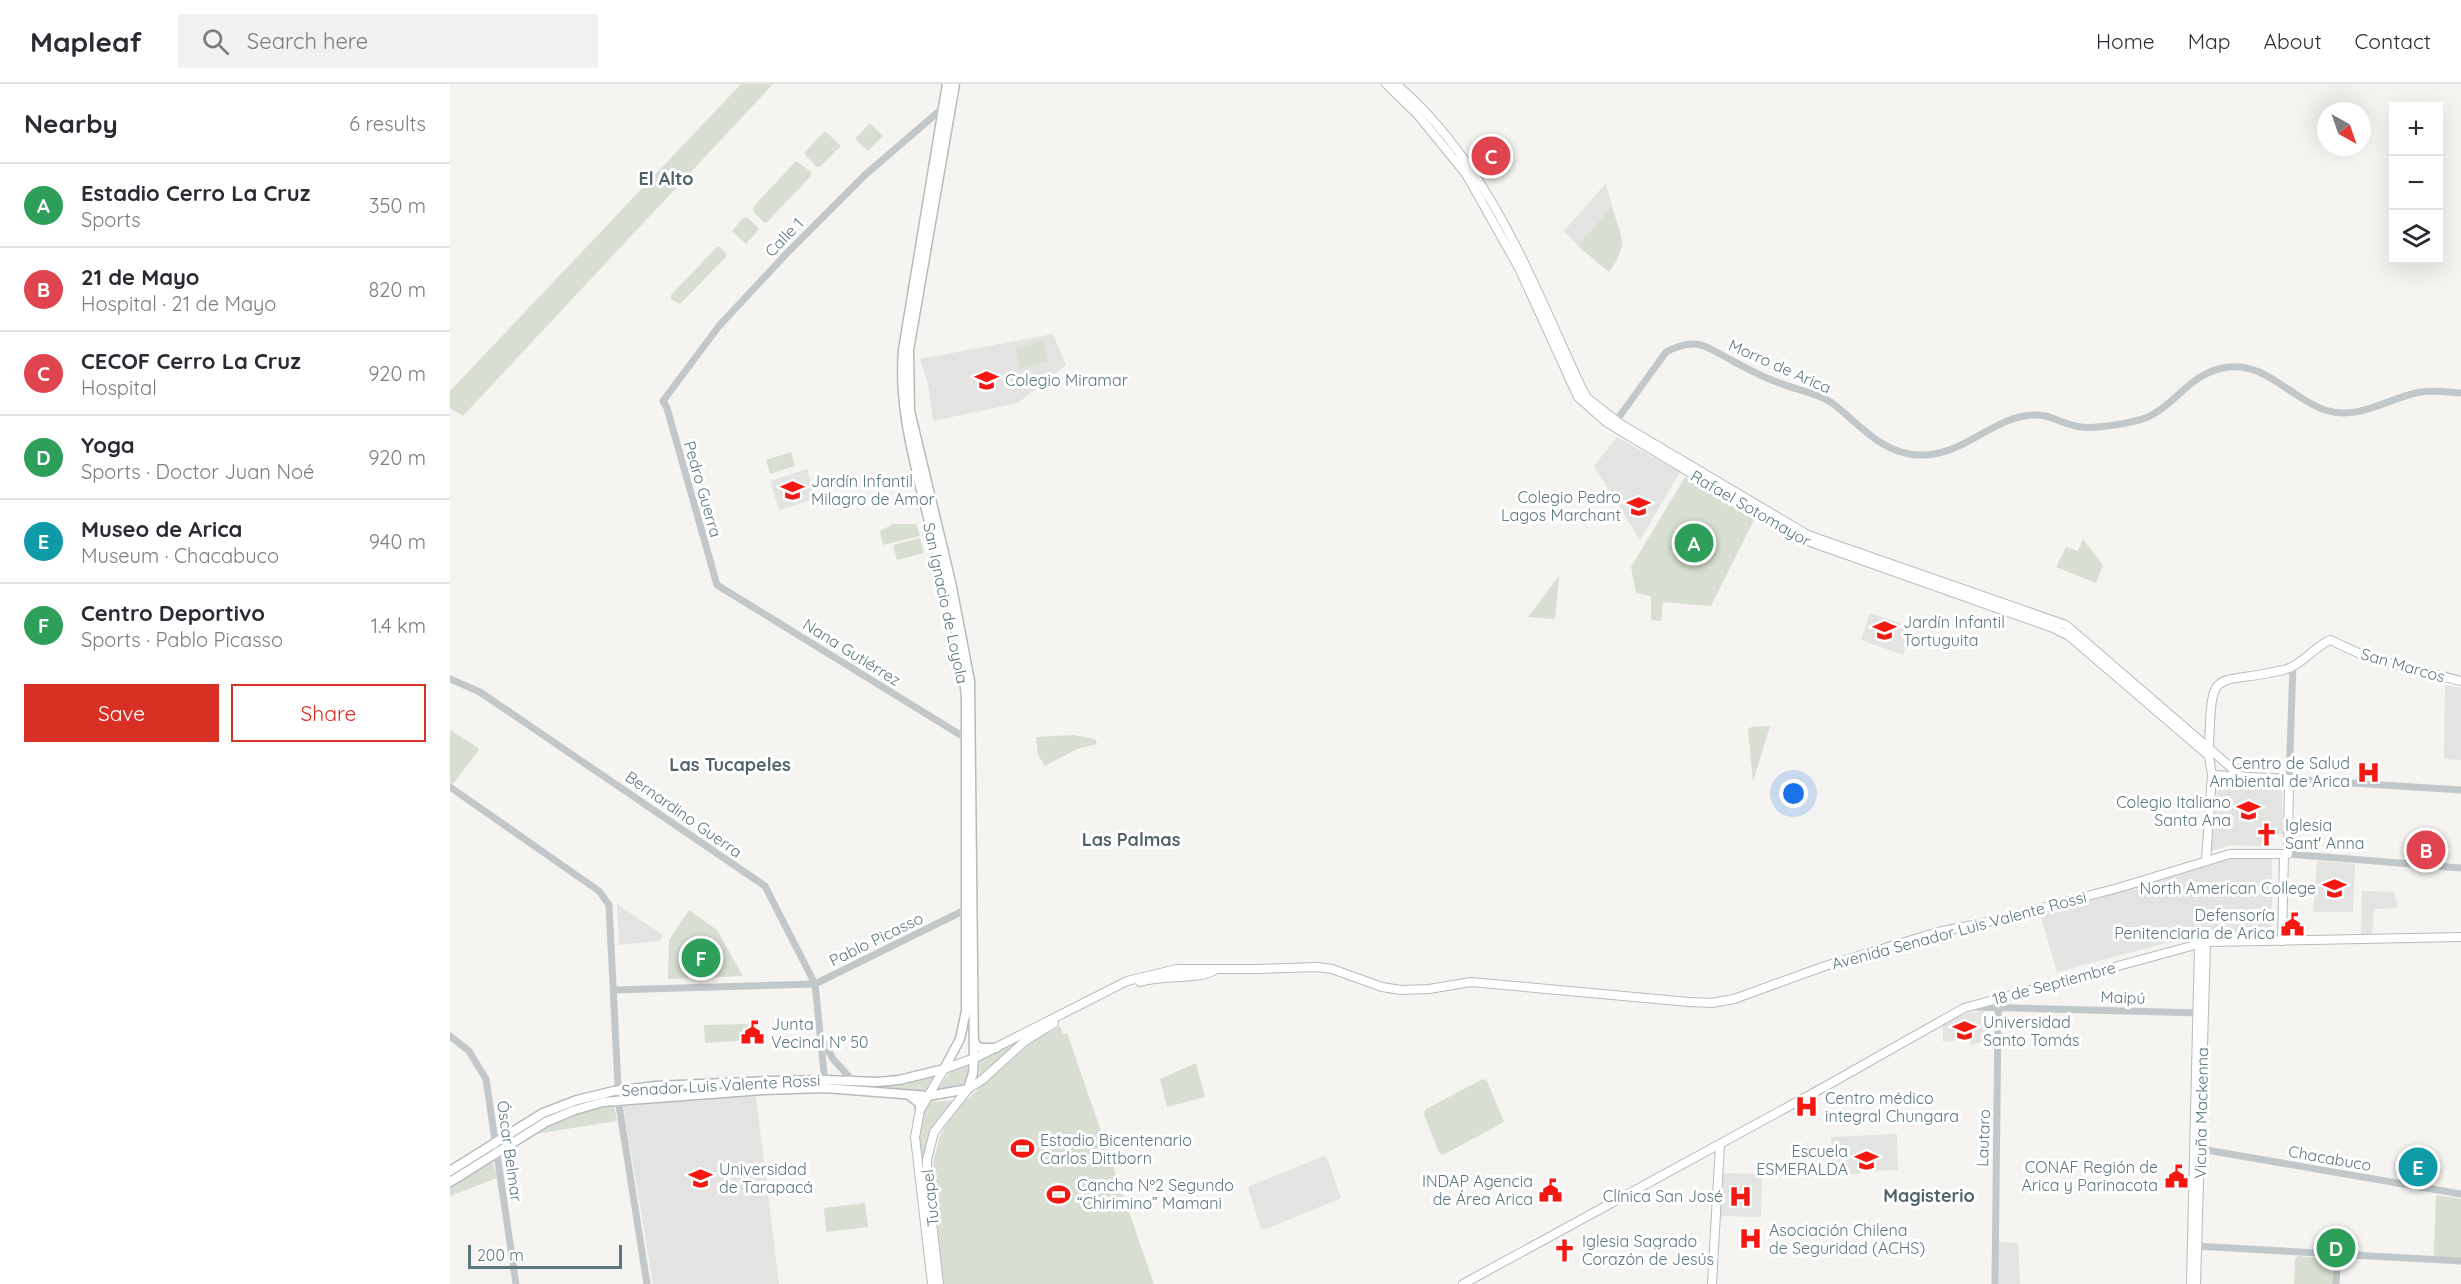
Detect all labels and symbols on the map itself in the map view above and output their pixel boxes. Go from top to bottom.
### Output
north arrow [2317,102,2371,156]
pin: C [1472,134,1510,178]
district label: El Alto [638,167,694,190]
street label: Calle 1 [761,213,807,261]
street label: Morro de Arica [1726,335,1834,397]
school or university icon: Colegio Miramar [974,367,1000,393]
place label: Colegio Miramar [1005,370,1128,390]
street label: Pedro Guerra [680,439,726,539]
street label: Rafael Sotomayor [1687,465,1815,551]
place label: Jardín Infantil Milagro de Amor [811,471,935,509]
school or university icon: Jardín Infantil Milagro de Amor [780,477,806,503]
place label: Colegio Pedro Lagos Marchant [1501,487,1621,525]
school or university icon: Colegio Pedro Lagos Marchant [1626,493,1652,519]
pin: A [1674,520,1714,566]
street label: San Ignacio de Loyola [919,521,973,685]
place label: Jardín Infantil Tortuguita [1903,612,2005,650]
street label: Nana Gutiérrez [799,614,905,690]
school or university icon: Jardín Infantil Tortuguita [1872,618,1898,644]
street label: San Marcos [2359,643,2447,687]
district label: Las Tucapeles [669,753,791,776]
place label: Centro de Salud Ambiental de Arica [2209,753,2350,791]
hospital icon: Centro de Salud Ambiental de Arica [2355,759,2381,785]
street label: Bernardino Guerra [622,766,746,862]
your location [1779,779,1808,808]
place label: Colegio Italiano Santa Ana [2116,792,2231,830]
school or university icon: Colegio Italiano Santa Ana [2236,798,2262,824]
place label: Iglesia Sant' Anna [2285,815,2364,853]
church icon: Iglesia Sant' Anna [2254,821,2280,847]
district label: Las Palmas [1082,828,1181,851]
pin: B [2406,828,2446,873]
school or university icon: North American College [2321,875,2347,901]
place label: North American College [2140,878,2316,898]
street label: Avenida Senador Luis Valente Rossi [1829,886,2089,974]
place label: Defensoría Penitenciaria de Arica [2114,905,2275,943]
street label: Pablo Picasso [826,908,926,970]
public building icon: Defensoría Penitenciaria de Arica [2280,911,2306,937]
pin: F [682,936,720,980]
street label: 18 de Septiembre [1990,957,2118,1009]
street label: Maipú [2100,986,2146,1008]
place label: Universidad Santo Tomás [1983,1012,2080,1050]
place label: Junta Vecinal N° 50 [771,1014,869,1052]
school or university icon: Universidad Santo Tomás [1952,1018,1978,1044]
public building icon: Junta Vecinal N° 50 [740,1020,766,1046]
street label: Vicuña Mackenna [2190,1047,2212,1179]
street label: Senador Luis Valente Rossi [621,1070,821,1100]
place label: Centro médico integral Chungara [1825,1088,1959,1126]
hospital icon: Centro médico integral Chungara [1794,1094,1820,1120]
street label: Óscar Belmar [493,1099,527,1203]
street label: Lautaro [1972,1109,1994,1167]
place label: Estadio Bicentenario Carlos Dittborn [1040,1130,1192,1168]
sports icon: Estadio Bicentenario Carlos Dittborn [1009,1136,1035,1162]
place label: Escuela ESMERALDA [1756,1141,1848,1179]
street label: Chacabuco [2287,1141,2373,1175]
pin: E [2398,1144,2438,1190]
school or university icon: Escuela ESMERALDA [1853,1147,1879,1173]
place label: CONAF Región de Arica y Parinacota [2022,1157,2158,1195]
place label: Universidad de Tarapacá [719,1159,813,1197]
public building icon: CONAF Región de Arica y Parinacota [2163,1163,2189,1189]
school or university icon: Universidad de Tarapacá [688,1165,714,1191]
street label: Tucapel [917,1168,943,1228]
place label: INDAP Agencia de Área Arica [1422,1171,1533,1209]
place label: Cancha Nº2 Segundo “Chirimino” Mamani [1077,1175,1234,1213]
public building icon: INDAP Agencia de Área Arica [1538,1177,1564,1203]
sports icon: Cancha Nº2 Segundo “Chirimino” Mamani [1046,1181,1072,1207]
hospital icon: Clínica San José [1728,1183,1754,1209]
district label: Magisterio [1883,1184,1975,1207]
place label: Clínica San José [1603,1186,1723,1206]
place label: Asociación Chilena de Seguridad (ACHS) [1769,1220,1925,1258]
hospital icon: Asociación Chilena de Seguridad (ACHS) [1738,1226,1764,1252]
pin: D [2316,1226,2356,1270]
place label: Iglesia Sagrado Corazón de Jesús [1582,1231,1714,1269]
church icon: Iglesia Sagrado Corazón de Jesús [1551,1237,1577,1263]
scale bar [468,1242,622,1270]

